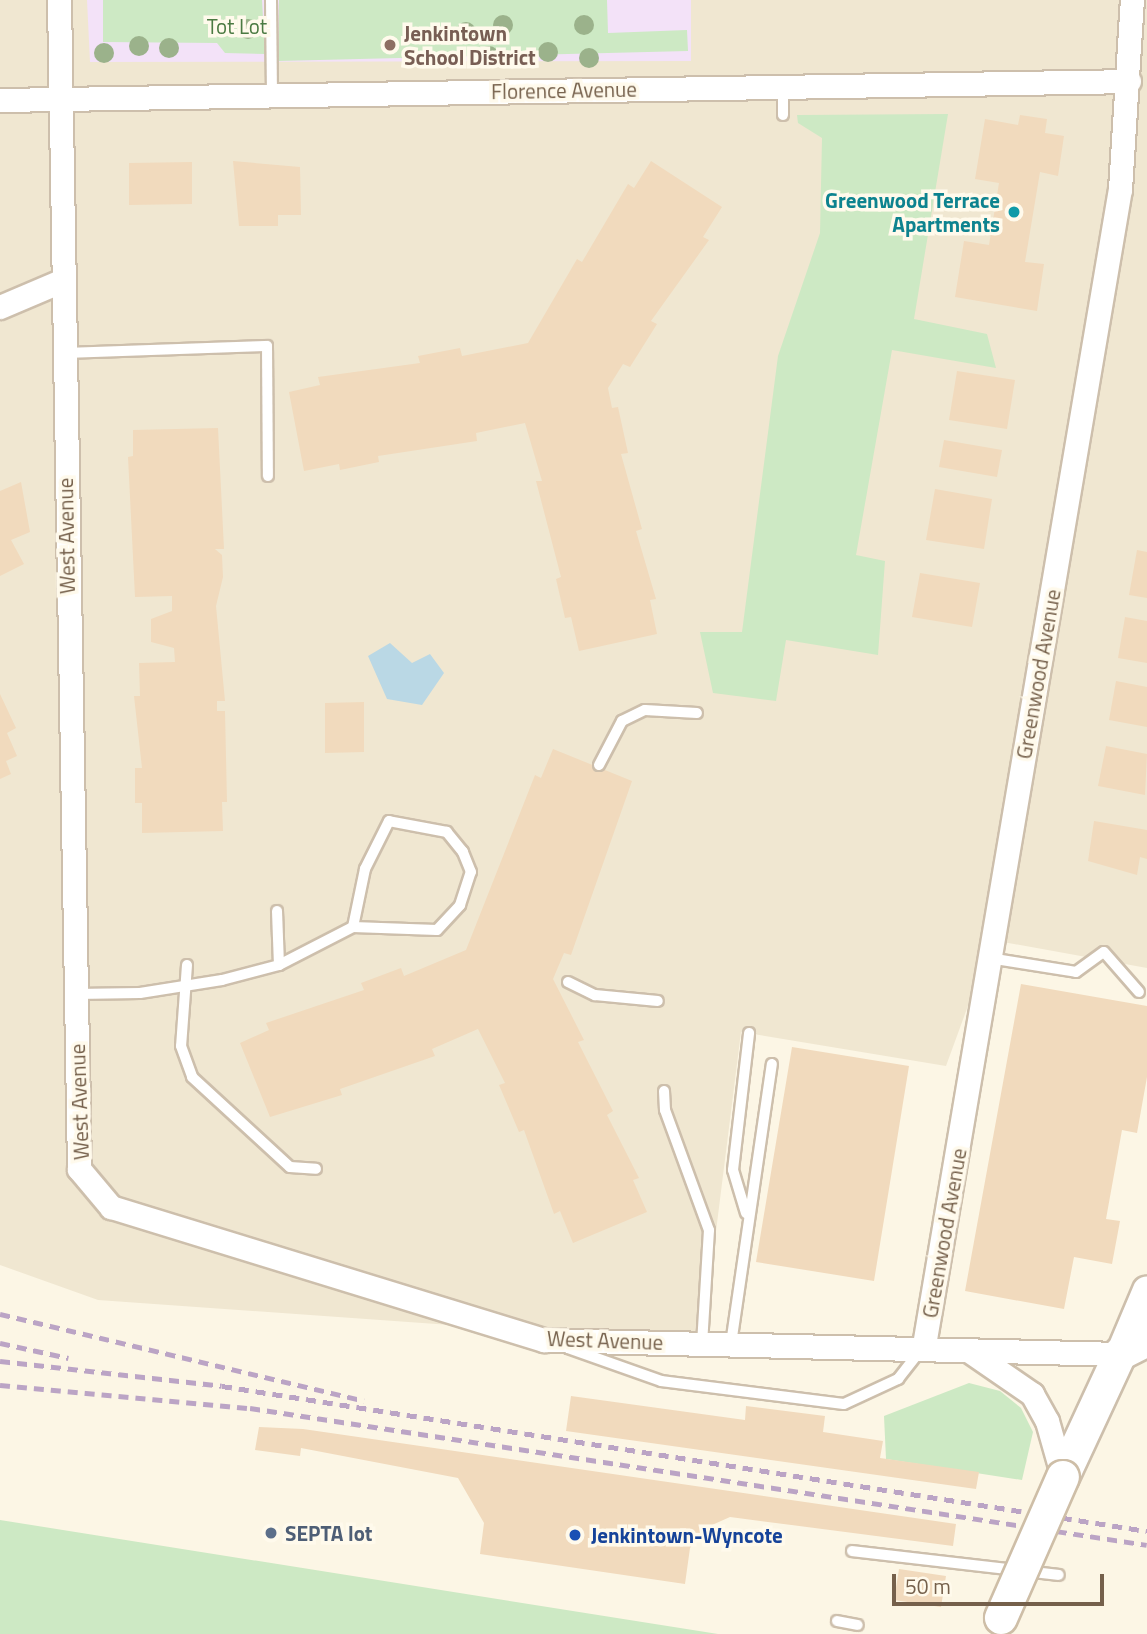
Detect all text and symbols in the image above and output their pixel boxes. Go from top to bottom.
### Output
park label: Tot Lot [207,13,267,39]
place label: Jenkintown School District [404,20,536,70]
marker: Jenkintown School District [382,37,398,53]
street label: Florence Avenue [491,76,637,104]
place label: Greenwood Terrace Apartments [825,187,1000,237]
marker: Greenwood Terrace Apartments [1006,204,1022,220]
street label: West Avenue [52,478,80,594]
street label: Greenwood Avenue [1011,587,1065,761]
street label: West Avenue [64,1043,94,1161]
street label: Greenwood Avenue [917,1146,971,1320]
street label: West Avenue [546,1325,664,1355]
place label: SEPTA lot [285,1520,372,1546]
place label: Jenkintown-Wyncote [591,1522,783,1548]
marker: SEPTA lot [263,1525,279,1541]
marker: Jenkintown-Wyncote [565,1525,585,1545]
scale bar [895,1560,1107,1604]
text: 50 m [905,1570,951,1602]

